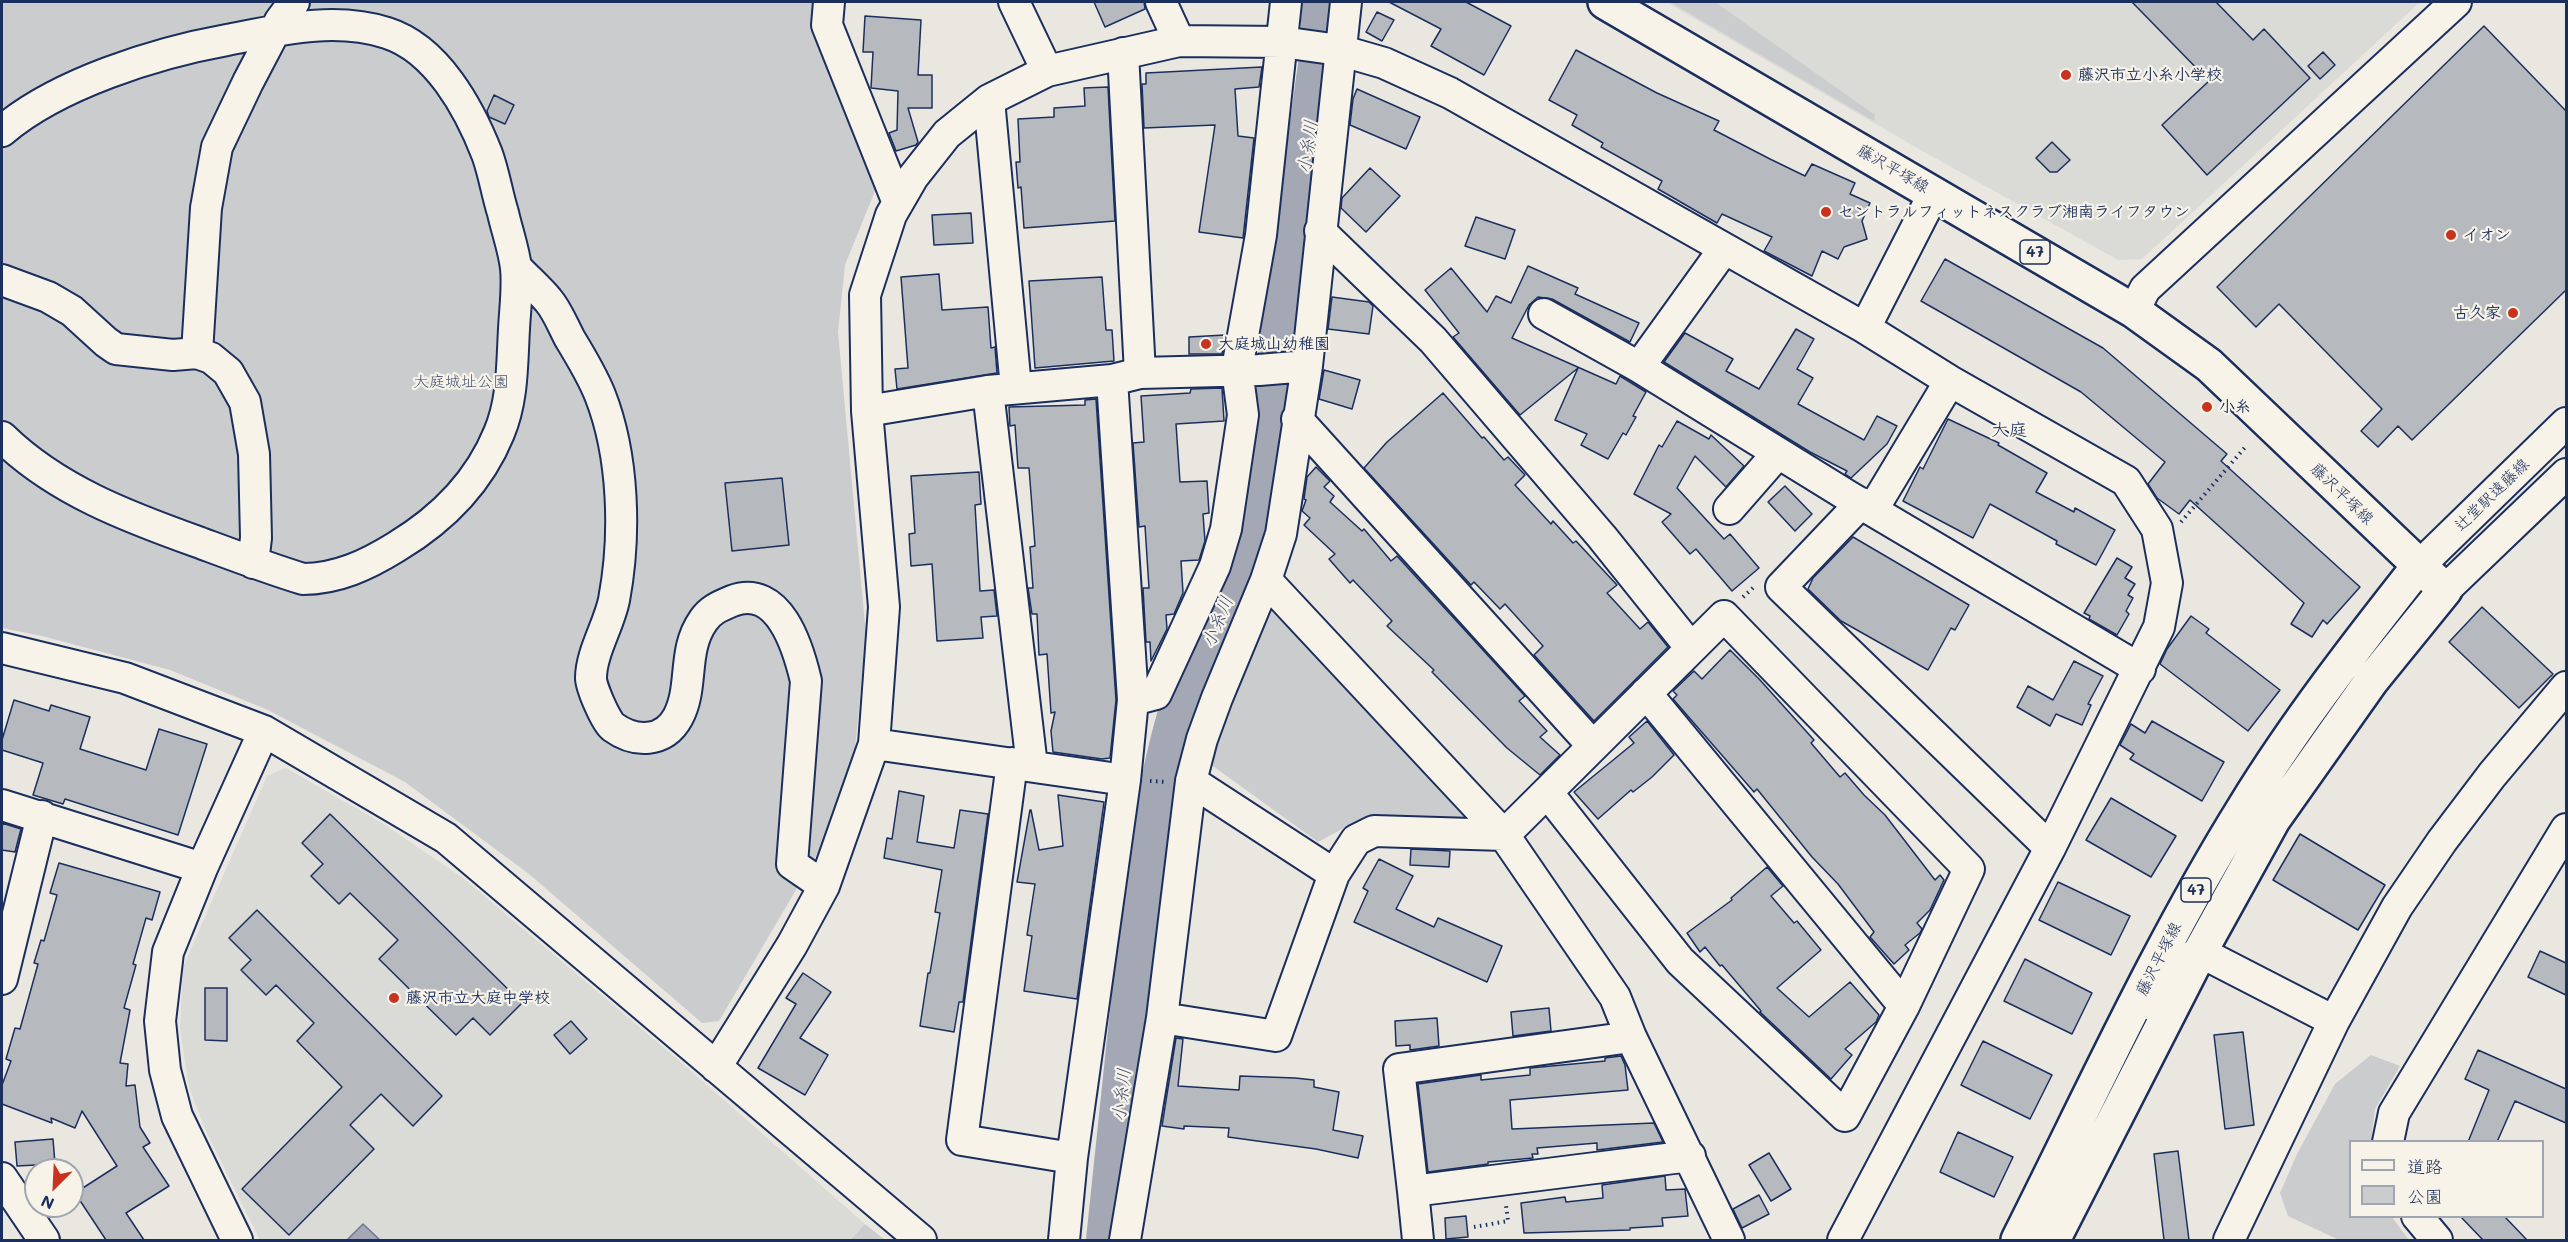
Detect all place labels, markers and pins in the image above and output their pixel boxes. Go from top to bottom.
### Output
place label: 藤沢市立小糸小学校 [2078,65,2222,85]
marker: 藤沢市立小糸小学校 [2059,68,2073,82]
place label: セントラルフィットネスクラブ湘南ライフタウン [1838,202,2190,222]
marker: セントラルフィットネスクラブ湘南ライフタウン [1819,205,1833,219]
place label: イオン [2463,225,2511,245]
marker: イオン [2444,228,2458,242]
place label: 古久家 [2453,303,2501,323]
marker: 古久家 [2506,306,2520,320]
place label: 大庭城山幼稚園 [1218,334,1330,354]
marker: 大庭城山幼稚園 [1199,337,1213,351]
place label: 小糸 [2219,397,2251,417]
marker: 小糸 [2200,400,2214,414]
place label: 藤沢市立大庭中学校 [406,988,550,1008]
marker: 藤沢市立大庭中学校 [387,991,401,1005]

